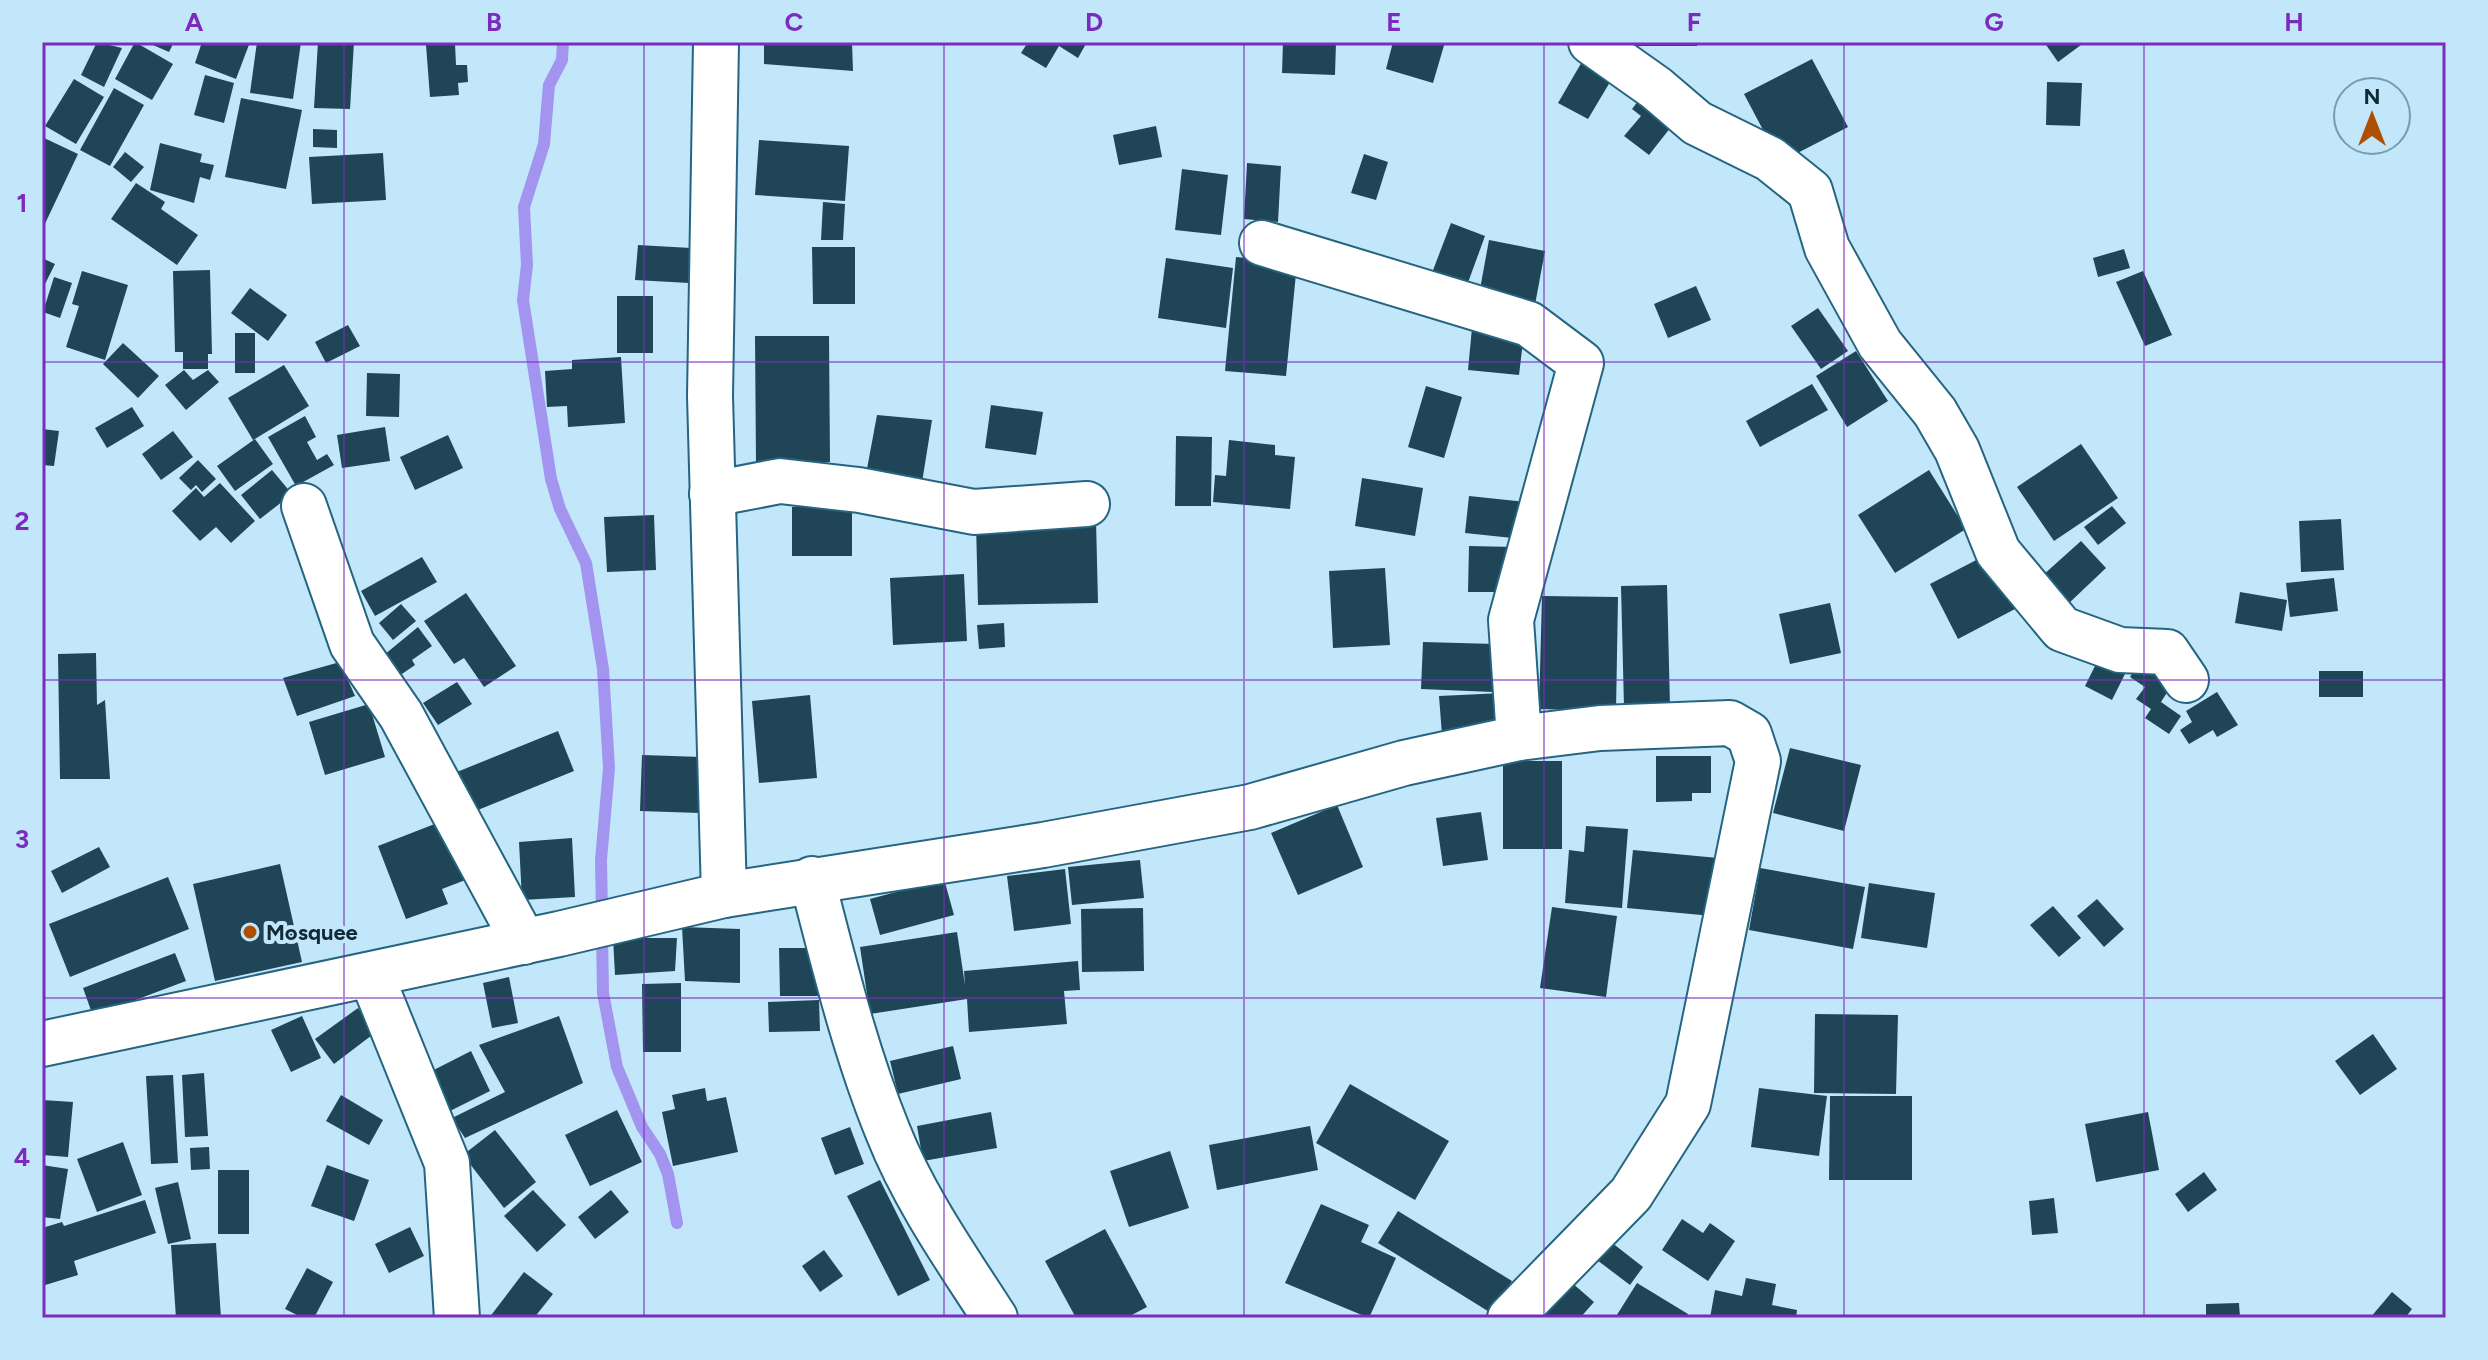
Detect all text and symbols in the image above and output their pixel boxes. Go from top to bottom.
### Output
text: A [185,6,204,38]
text: B [486,6,502,38]
text: C [785,6,804,38]
text: D [1085,6,1103,38]
text: E [1386,6,1402,38]
text: F [1687,6,1701,38]
text: G [1984,6,2004,38]
text: H [2284,6,2304,38]
north arrow [2332,76,2412,156]
text: N [2363,83,2381,110]
text: 1 [17,187,27,219]
text: 2 [14,505,30,537]
text: 3 [15,823,29,855]
place label: Mosquee [266,919,358,946]
marker: Mosquee [241,923,259,941]
text: 4 [14,1141,30,1173]

